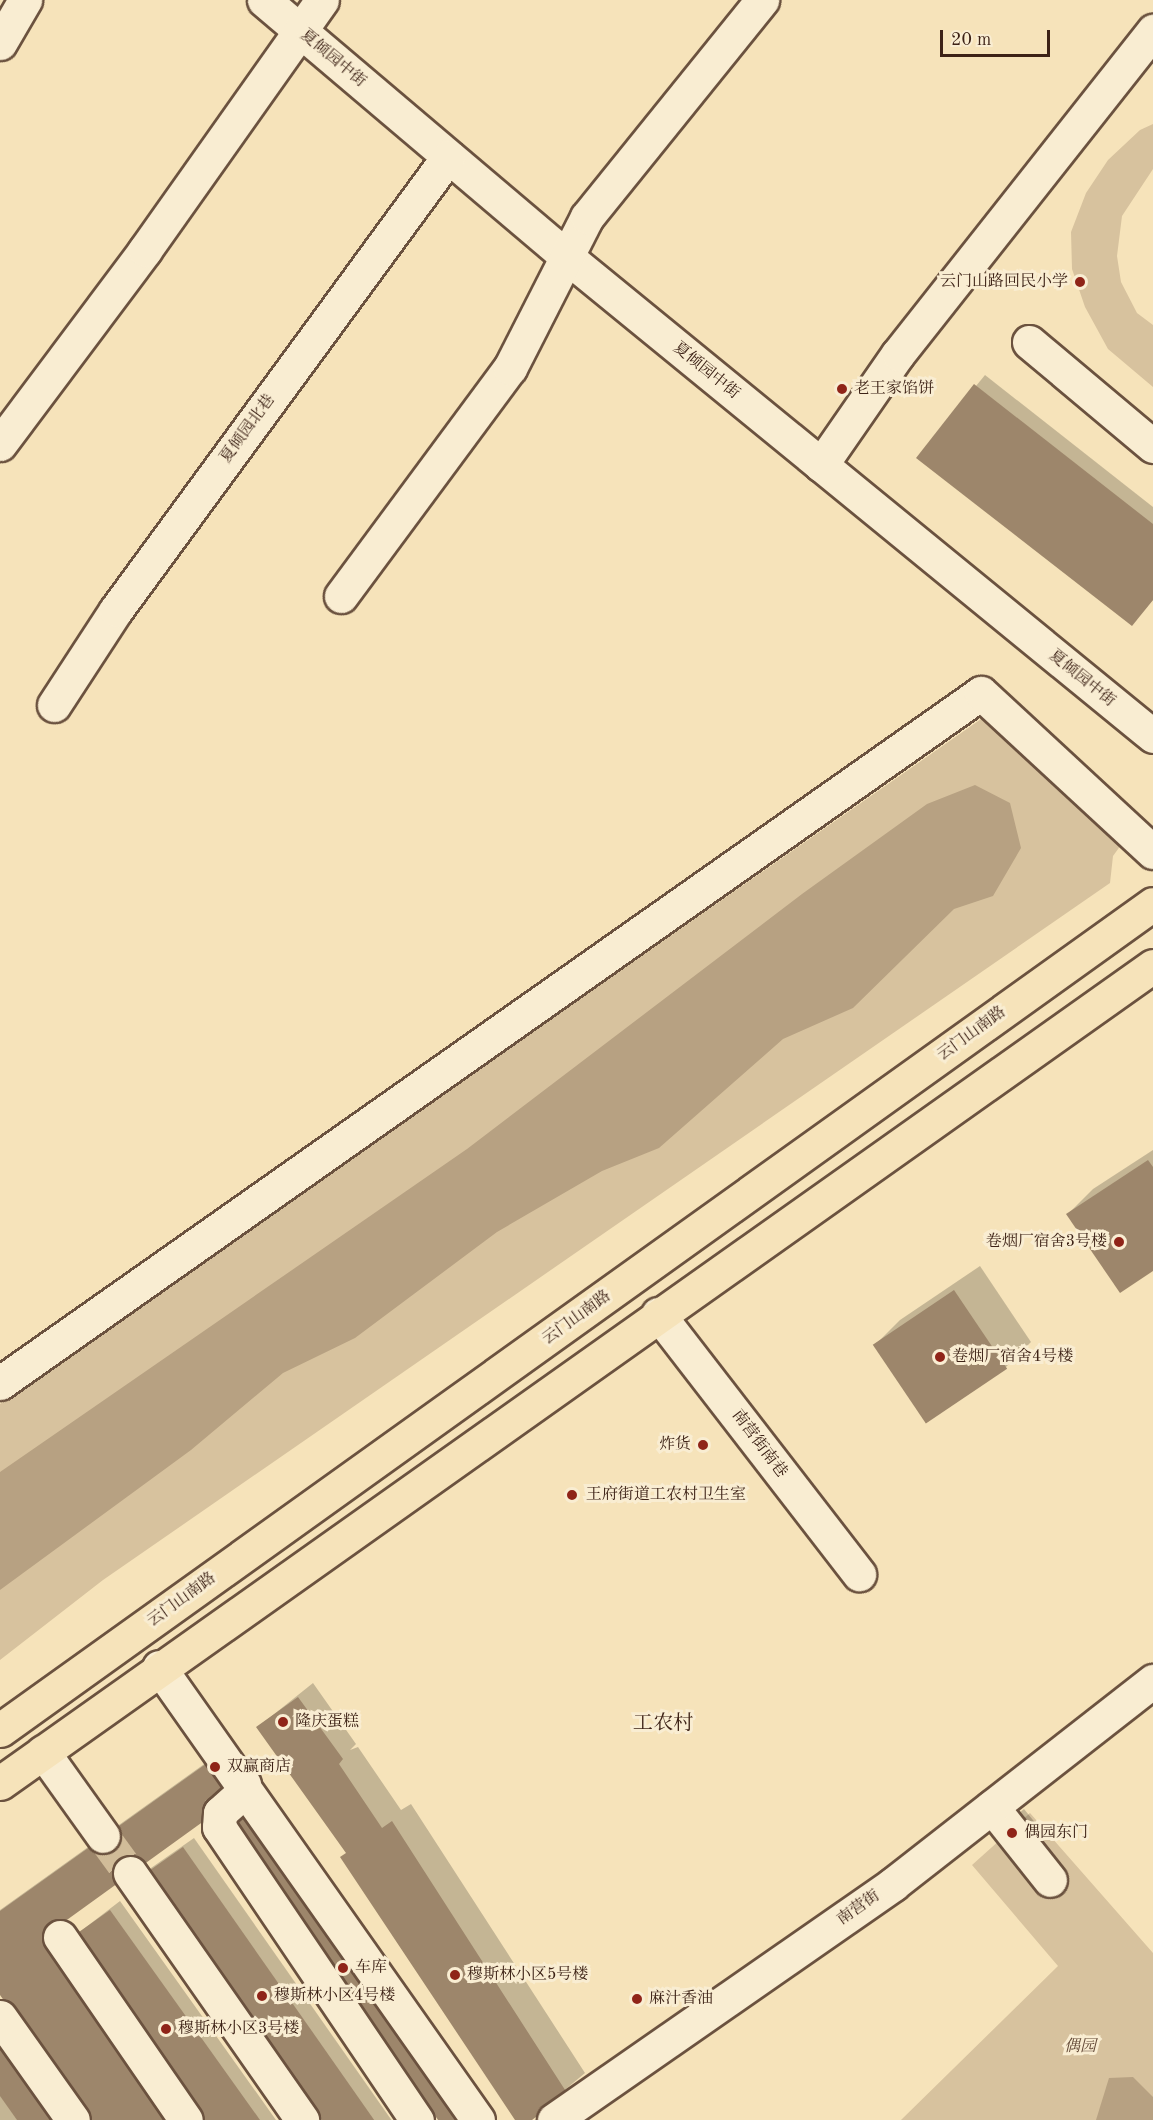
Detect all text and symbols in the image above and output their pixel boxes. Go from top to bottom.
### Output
scale bar [943,18,1052,56]
street label: 夏倾园中街 [296,26,370,92]
text: 20 m [951,31,991,49]
place label: 云门山路回民小学 [940,272,1068,292]
marker: 云门山路回民小学 [1073,275,1087,289]
street label: 夏倾园中街 [669,338,743,404]
place label: 老王家馅饼 [854,379,934,399]
marker: 老王家馅饼 [835,382,849,396]
street label: 夏倾园北巷 [217,391,279,467]
street label: 夏倾园中街 [1045,646,1119,712]
street label: 云门山南路 [934,1003,1010,1065]
place label: 卷烟厂宿舍3号楼 [986,1232,1107,1252]
marker: 卷烟厂宿舍3号楼 [1112,1235,1126,1249]
street label: 云门山南路 [539,1287,615,1349]
place label: 卷烟厂宿舍4号楼 [952,1347,1073,1367]
marker: 卷烟厂宿舍4号楼 [933,1350,947,1364]
street label: 南营街南巷 [727,1406,791,1482]
place label: 炸货 [659,1435,691,1455]
marker: 炸货 [696,1438,710,1452]
place label: 王府街道工农村卫生室 [586,1485,746,1505]
marker: 王府街道工农村卫生室 [563,1486,581,1504]
street label: 云门山南路 [144,1569,220,1631]
place label: 隆庆蛋糕 [295,1712,359,1732]
district label: 工农村 [633,1712,693,1736]
marker: 隆庆蛋糕 [276,1715,290,1729]
place label: 双赢商店 [227,1757,291,1777]
marker: 双赢商店 [208,1760,222,1774]
place label: 偶园东门 [1024,1823,1088,1843]
marker: 偶园东门 [1005,1826,1019,1840]
street label: 南营街 [834,1886,884,1930]
place label: 车库 [355,1958,387,1978]
marker: 车库 [336,1961,350,1975]
place label: 穆斯林小区5号楼 [467,1965,588,1985]
marker: 穆斯林小区5号楼 [448,1968,462,1982]
place label: 穆斯林小区4号楼 [274,1986,395,2006]
marker: 穆斯林小区4号楼 [255,1989,269,2003]
place label: 麻汁香油 [649,1989,713,2009]
marker: 麻汁香油 [630,1992,644,2006]
place label: 穆斯林小区3号楼 [178,2019,299,2039]
marker: 穆斯林小区3号楼 [159,2022,173,2036]
park label: 偶园 [1064,2037,1096,2057]

